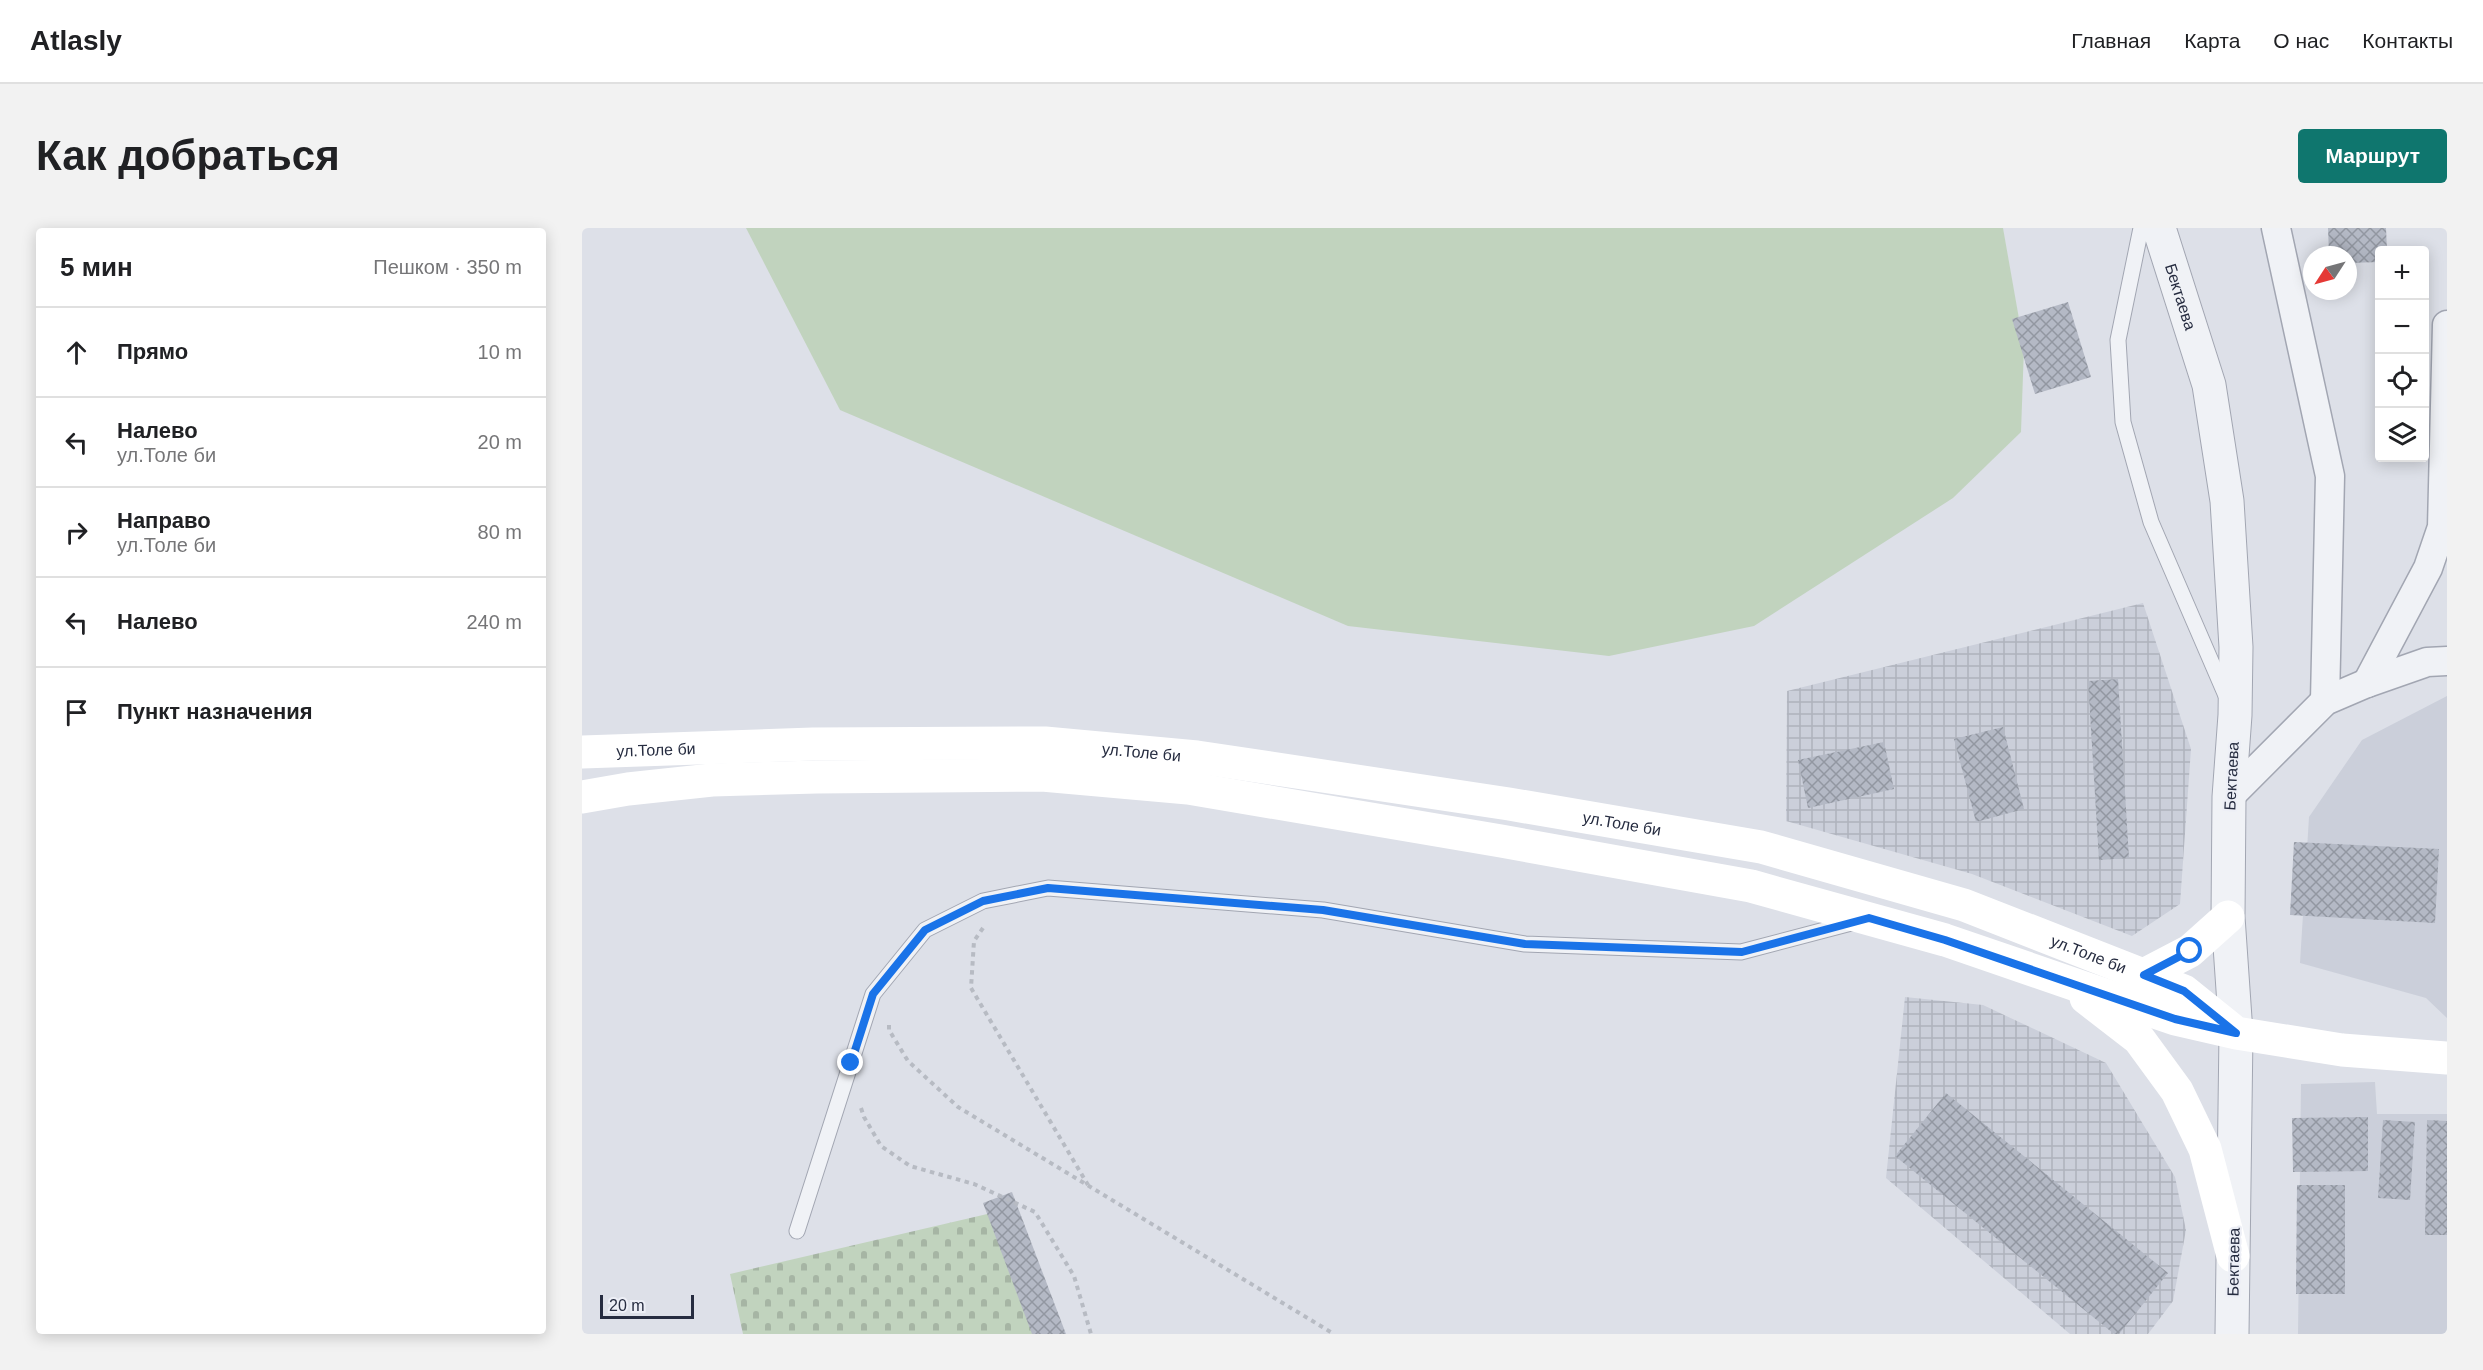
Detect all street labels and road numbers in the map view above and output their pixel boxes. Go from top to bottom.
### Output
street label: Бектаева [2162,261,2199,332]
street label: ул.Толе би [616,740,696,760]
street label: ул.Толе би [1101,740,1182,764]
street label: Бектаева [2221,741,2242,811]
street label: ул.Толе би [1581,809,1663,839]
street label: ул.Толе би [2049,932,2129,977]
street label: Бектаева [2224,1227,2243,1297]

